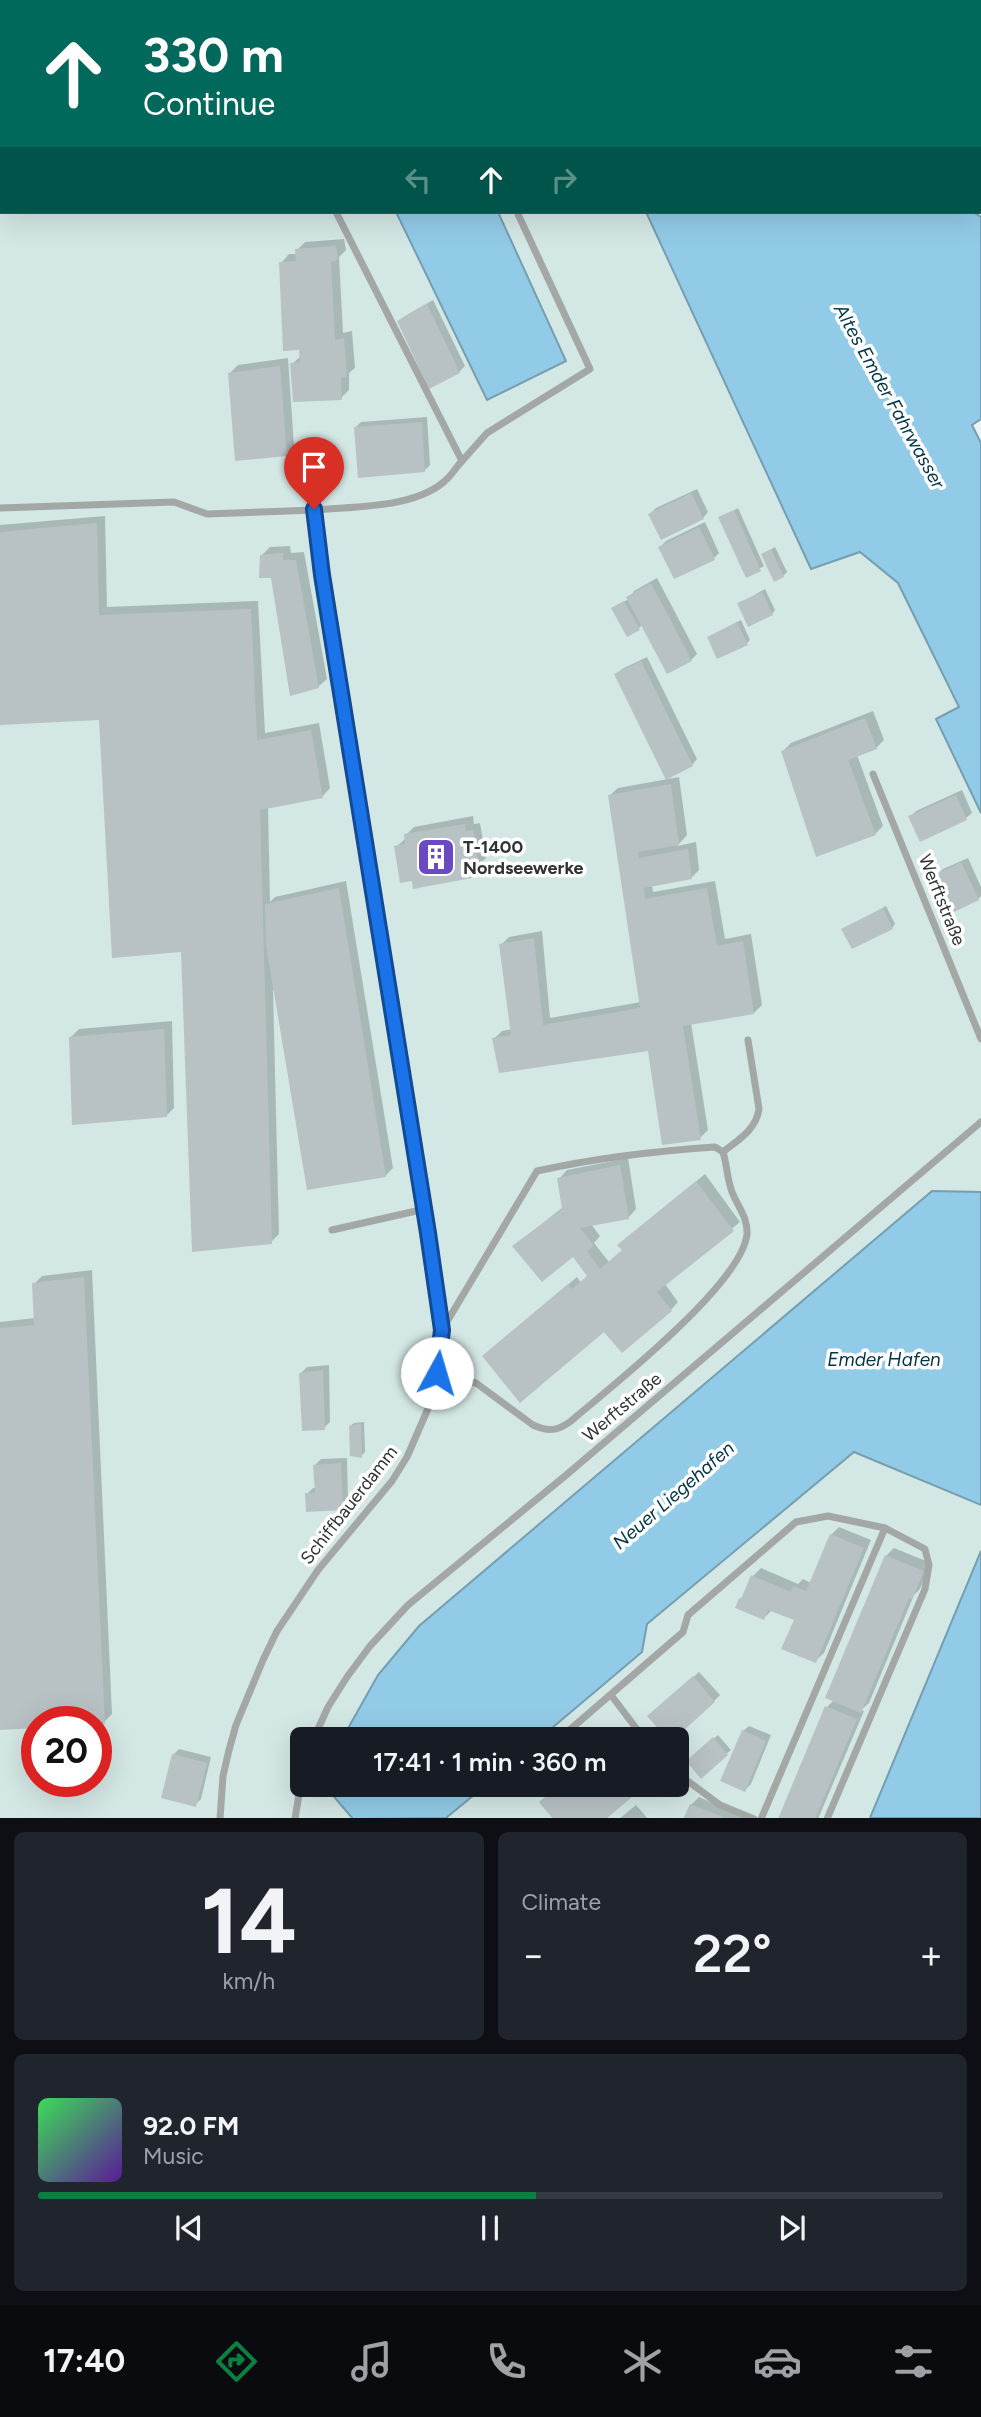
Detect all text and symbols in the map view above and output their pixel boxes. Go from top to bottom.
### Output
text: 330 m [143,25,284,84]
icon: ahead [28,28,119,119]
text: Continue [143,85,275,123]
icon: left [399,161,437,199]
icon: ahead [472,161,510,199]
icon: right [545,161,583,199]
water label: Altes Emder Fahrwasser [829,299,950,493]
pin [284,437,344,509]
icon: arrive [295,448,333,486]
building icon: T-1400 Nordseewerke [415,836,457,878]
place label: T-1400 Nordseewerke [463,836,584,879]
street label: Werftstraße [914,851,970,949]
position arrow [400,1336,474,1410]
water label: Emder Hafen [827,1348,941,1371]
street label: Werftstraße [578,1368,666,1446]
water label: Neuer Liegehafen [608,1436,739,1554]
street label: Schiffbauerdamm [296,1441,402,1569]
speed limit sign: 20 [21,1706,112,1797]
text: 17:41 · 1 min · 360 m [373,1746,606,1778]
text: 14 [201,1867,297,1976]
text: Climate [522,1888,601,1916]
text: 22° [693,1923,772,1985]
text: − [522,1932,545,1978]
text: + [919,1932,943,1978]
text: km/h [222,1967,275,1995]
text: 92.0 FM [143,2110,239,2142]
text: Music [143,2142,204,2170]
icon: previous [170,2209,208,2247]
icon: pause [471,2209,509,2247]
icon: next [773,2209,811,2247]
icon: directions [212,2337,261,2386]
icon: music [347,2337,396,2386]
icon: phone [482,2337,531,2386]
icon: climate [618,2337,667,2386]
icon: car [753,2337,802,2386]
icon: filters [889,2337,938,2386]
text: 17:40 [43,2342,125,2380]

